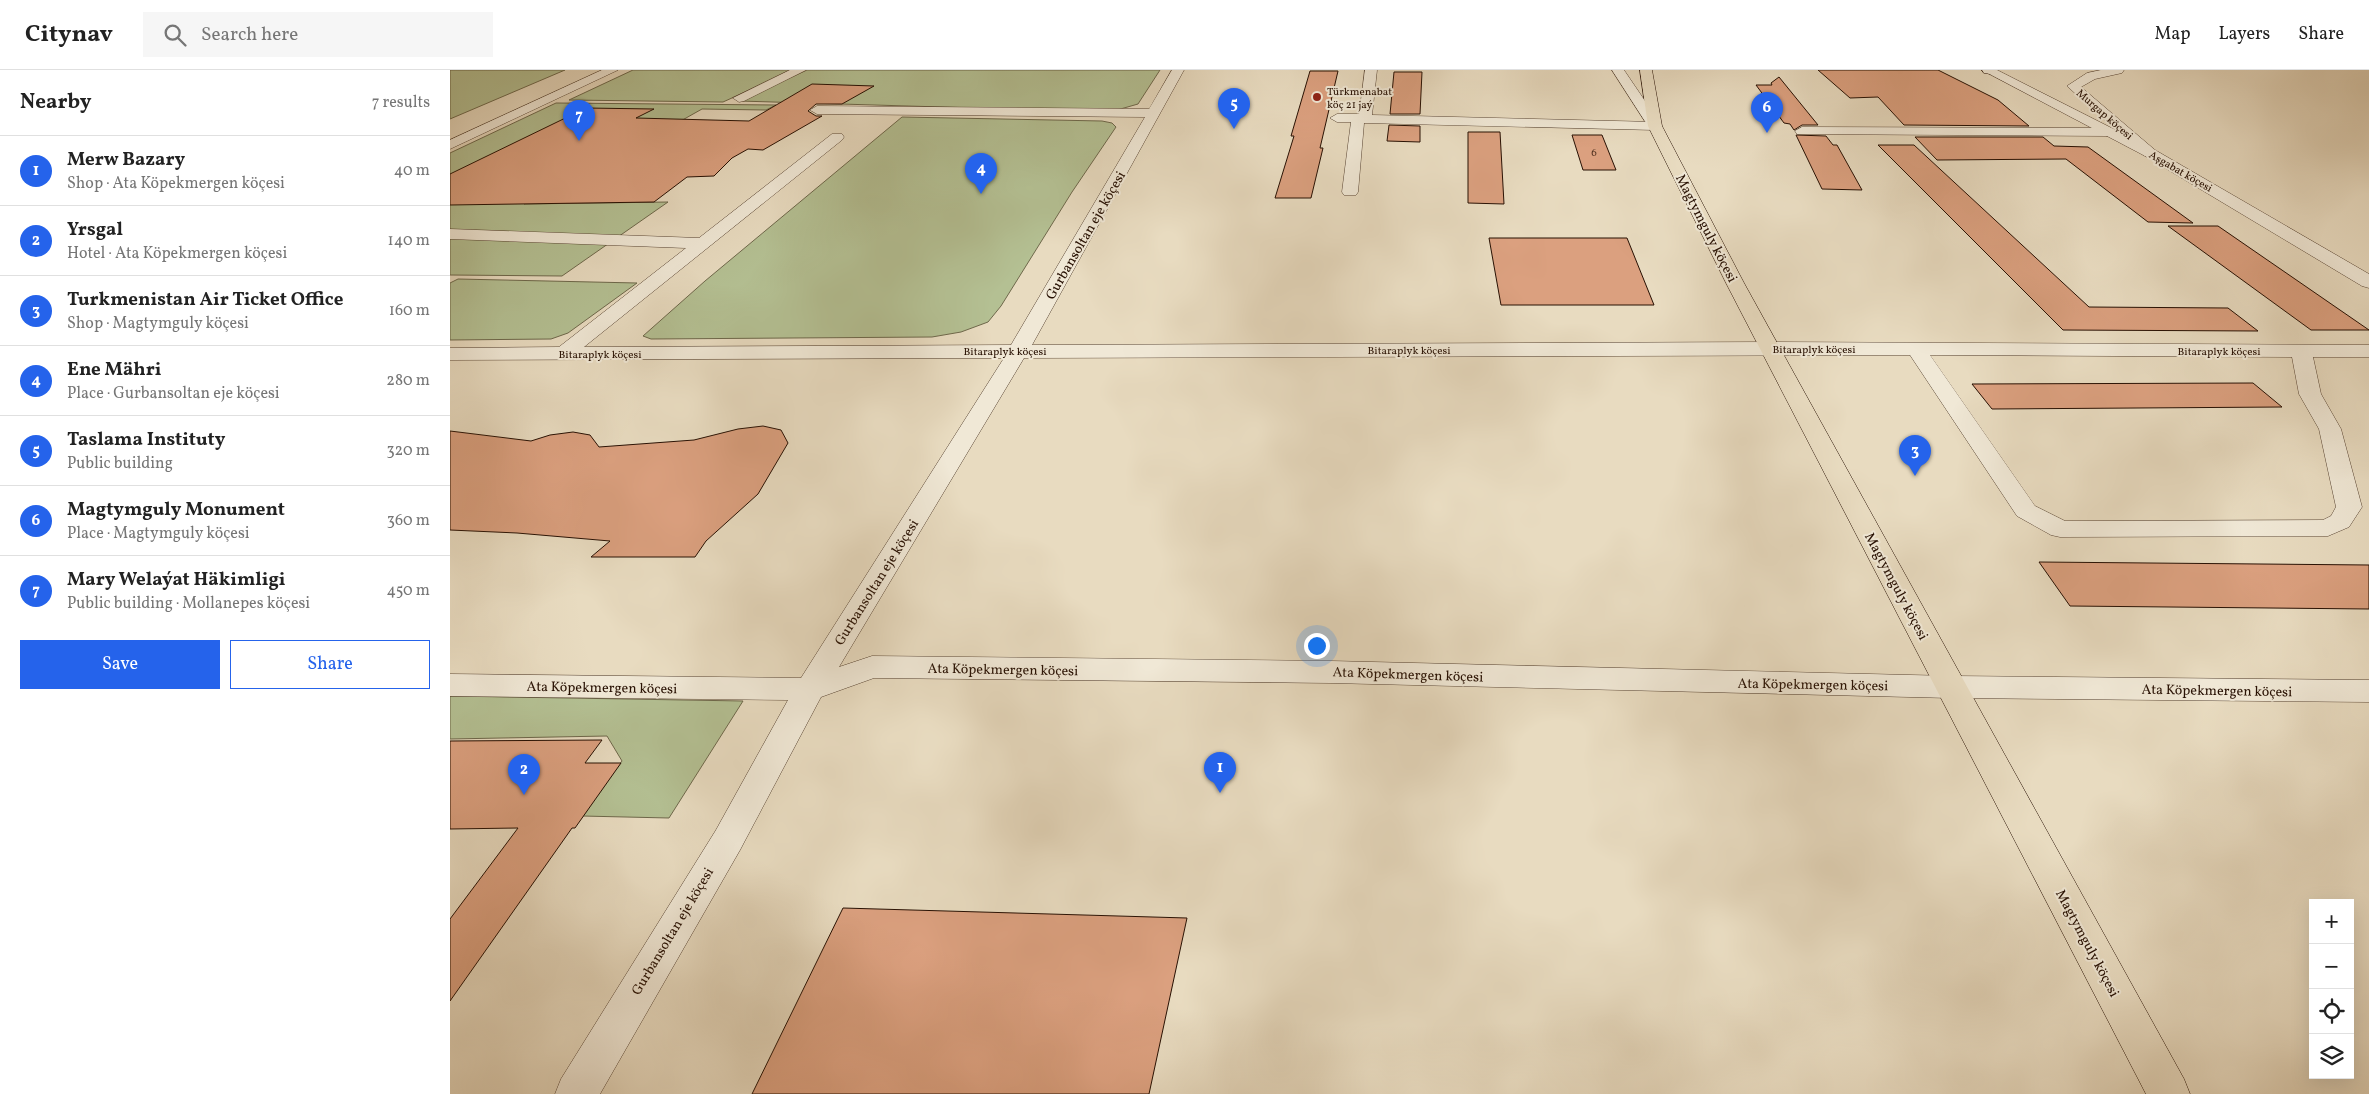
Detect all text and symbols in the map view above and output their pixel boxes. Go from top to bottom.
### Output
search box [143,12,493,57]
text: Citynav [25,18,113,52]
icon: search [161,21,189,49]
text: Search here [201,22,298,48]
text: Map [2154,22,2190,47]
text: Layers [2218,22,2270,47]
text: Share [2298,22,2344,47]
place label: Türkmenabat köç 21 jaý [1327,85,1392,113]
street label: Murgap köçesi [2073,86,2135,144]
text: Nearby [20,88,91,117]
pin: 5 [1218,88,1250,129]
marker: Türkmenabat köç 21 jaý [1311,91,1323,103]
text: 7 results [372,92,430,114]
pin: 6 [1751,92,1783,133]
pin: 7 [563,100,595,141]
house number: 6 [1591,146,1597,161]
text: Merw Bazary [67,147,185,173]
street label: Aşgabat köçesi [2146,148,2215,196]
pin: 4 [965,153,997,194]
text: 1 [33,160,39,182]
text: 40 m [394,160,430,182]
street label: Gurbansoltan eje köçesi [1042,168,1131,304]
street label: Magtymguly köçesi [1670,171,1741,286]
text: Shop · Ata Köpekmergen köçesi [67,173,285,195]
text: Yrsgal [67,217,123,243]
text: 2 [32,230,40,252]
text: 140 m [388,230,430,252]
text: Hotel · Ata Köpekmergen köçesi [67,243,287,265]
text: Turkmenistan Air Ticket Office [67,287,343,313]
text: 3 [32,300,40,322]
text: 160 m [389,300,430,322]
text: Shop · Magtymguly köçesi [67,313,249,335]
street label: Bitaraplyk köçesi [1772,343,1856,358]
street label: Bitaraplyk köçesi [1367,344,1451,359]
street label: Bitaraplyk köçesi [963,345,1047,360]
street label: Bitaraplyk köçesi [2177,345,2261,360]
street label: Bitaraplyk köçesi [558,348,642,363]
text: Ene Mähri [67,357,161,383]
text: 4 [31,370,41,392]
text: 280 m [386,370,430,392]
text: Place · Gurbansoltan eje köçesi [67,383,280,405]
text: Taslama Instituty [67,427,225,453]
pin: 3 [1899,435,1931,476]
text: 5 [32,440,40,462]
text: 320 m [386,440,430,462]
text: Public building [67,453,173,475]
text: Magtymguly Monument [67,497,285,523]
text: 6 [32,510,40,532]
text: 360 m [387,510,430,532]
street label: Gurbansoltan eje köçesi [831,516,924,650]
text: Place · Magtymguly köçesi [67,523,250,545]
street label: Magtymguly köçesi [1859,530,1932,644]
text: Mary Welaýat Häkimligi [67,567,286,593]
text: 7 [32,580,40,602]
text: 450 m [387,580,430,602]
text: Public building · Mollanepes köçesi [67,593,310,615]
your location [1304,633,1330,659]
button: Save [20,640,220,689]
button: Share [230,640,430,689]
street label: Ata Köpekmergen köçesi [927,660,1079,681]
street label: Ata Köpekmergen köçesi [1332,663,1484,688]
street label: Ata Köpekmergen köçesi [1737,675,1889,696]
street label: Ata Köpekmergen köçesi [526,678,678,699]
street label: Ata Köpekmergen köçesi [2141,681,2293,702]
pin: 1 [1204,752,1236,793]
pin: 2 [508,754,540,795]
street label: Gurbansoltan eje köçesi [628,865,719,999]
street label: Magtymguly köçesi [2050,887,2123,1001]
map controls [2309,899,2354,1079]
button: + [2309,899,2354,944]
button: − [2309,944,2354,989]
button: locate [2309,989,2354,1034]
button: layers [2309,1034,2354,1079]

